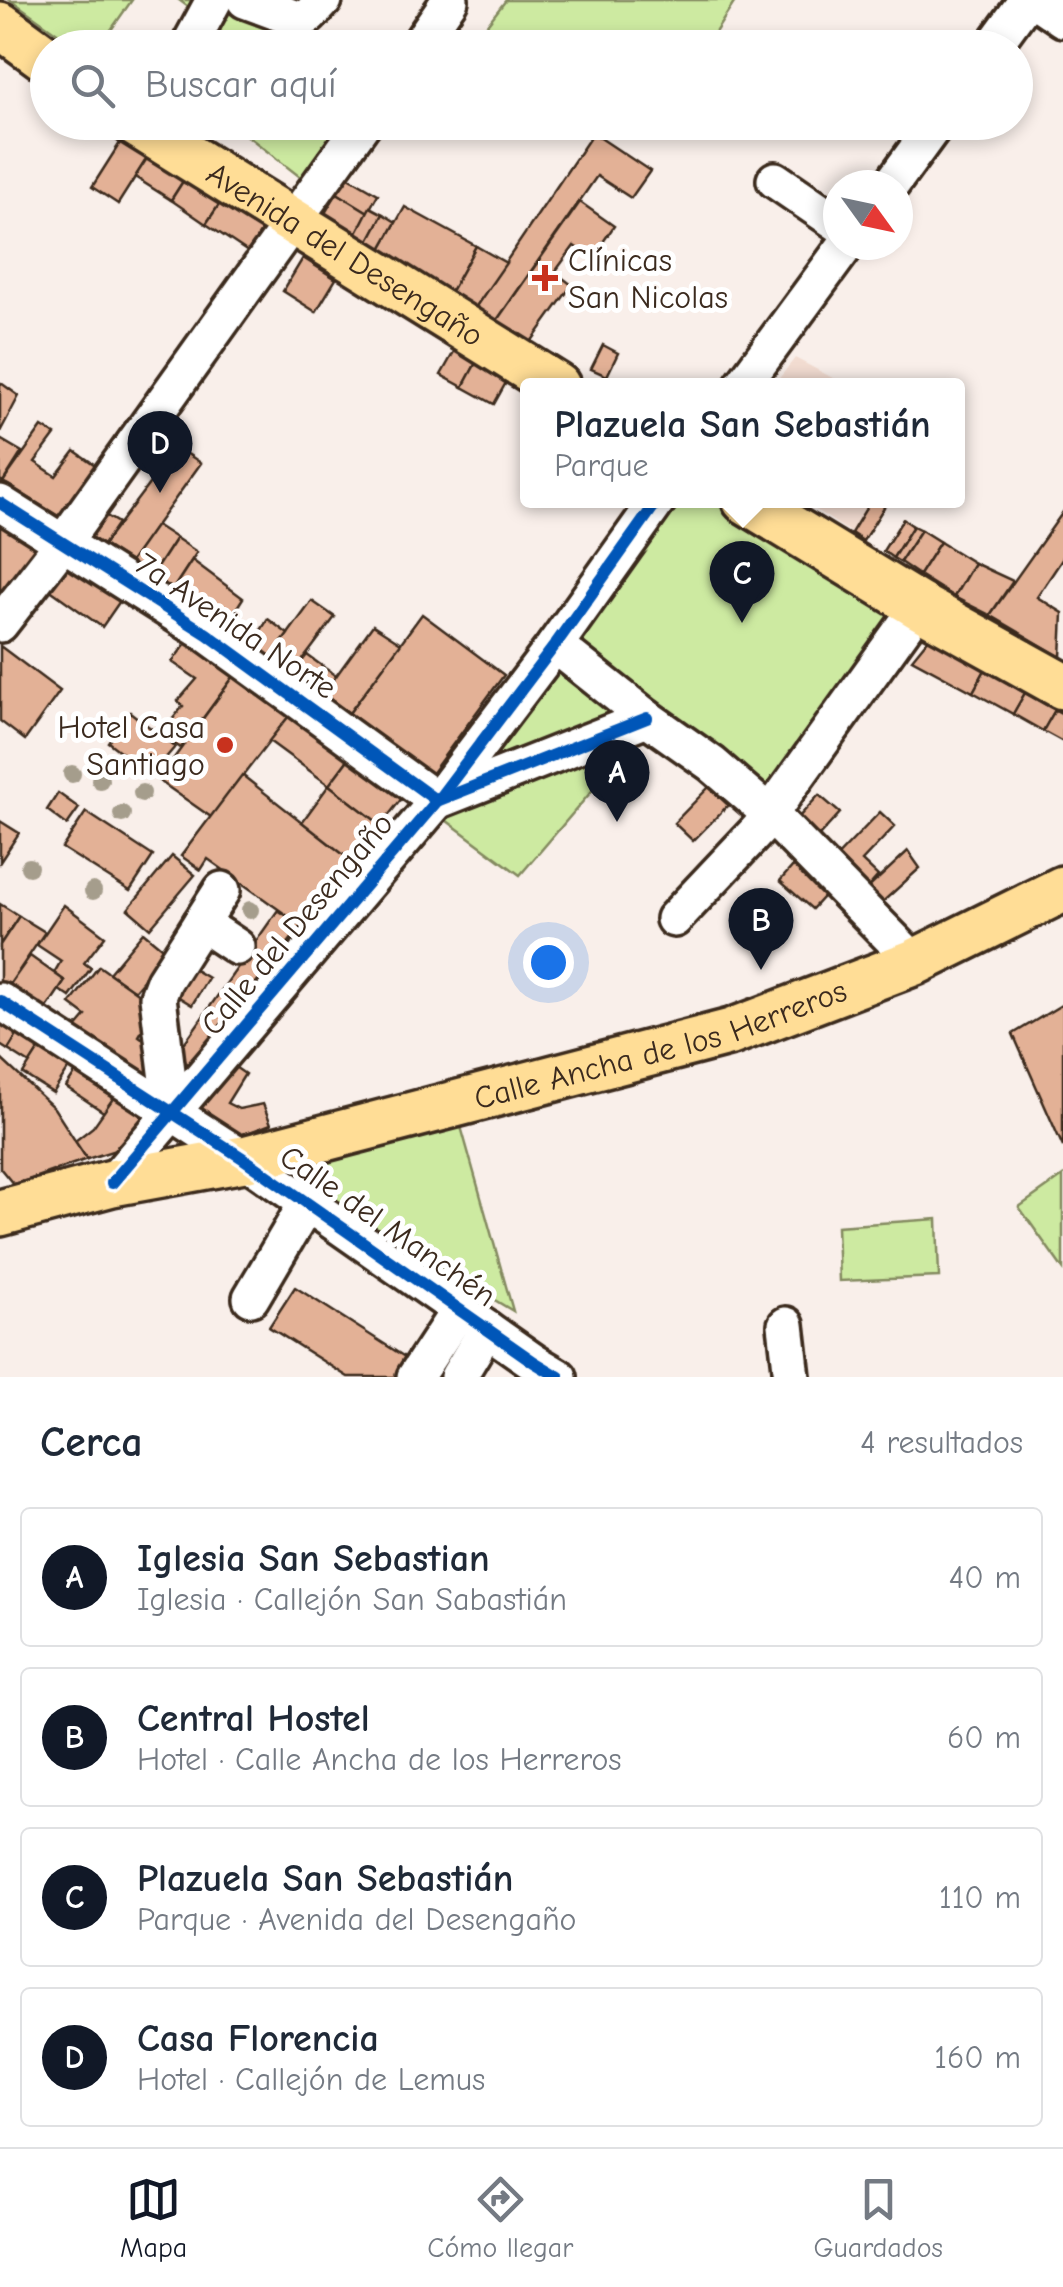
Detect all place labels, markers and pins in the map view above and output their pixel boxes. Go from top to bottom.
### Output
place label: Clínicas San Nicolas [568,242,728,316]
marker: Clínicas San Nicolas [532,265,558,291]
pin: D [128,410,192,493]
pin: C [710,540,774,623]
place label: Hotel Casa Santiago [57,709,205,783]
marker: Hotel Casa Santiago [214,734,236,756]
pin: A [584,740,650,822]
pin: B [728,888,794,970]

